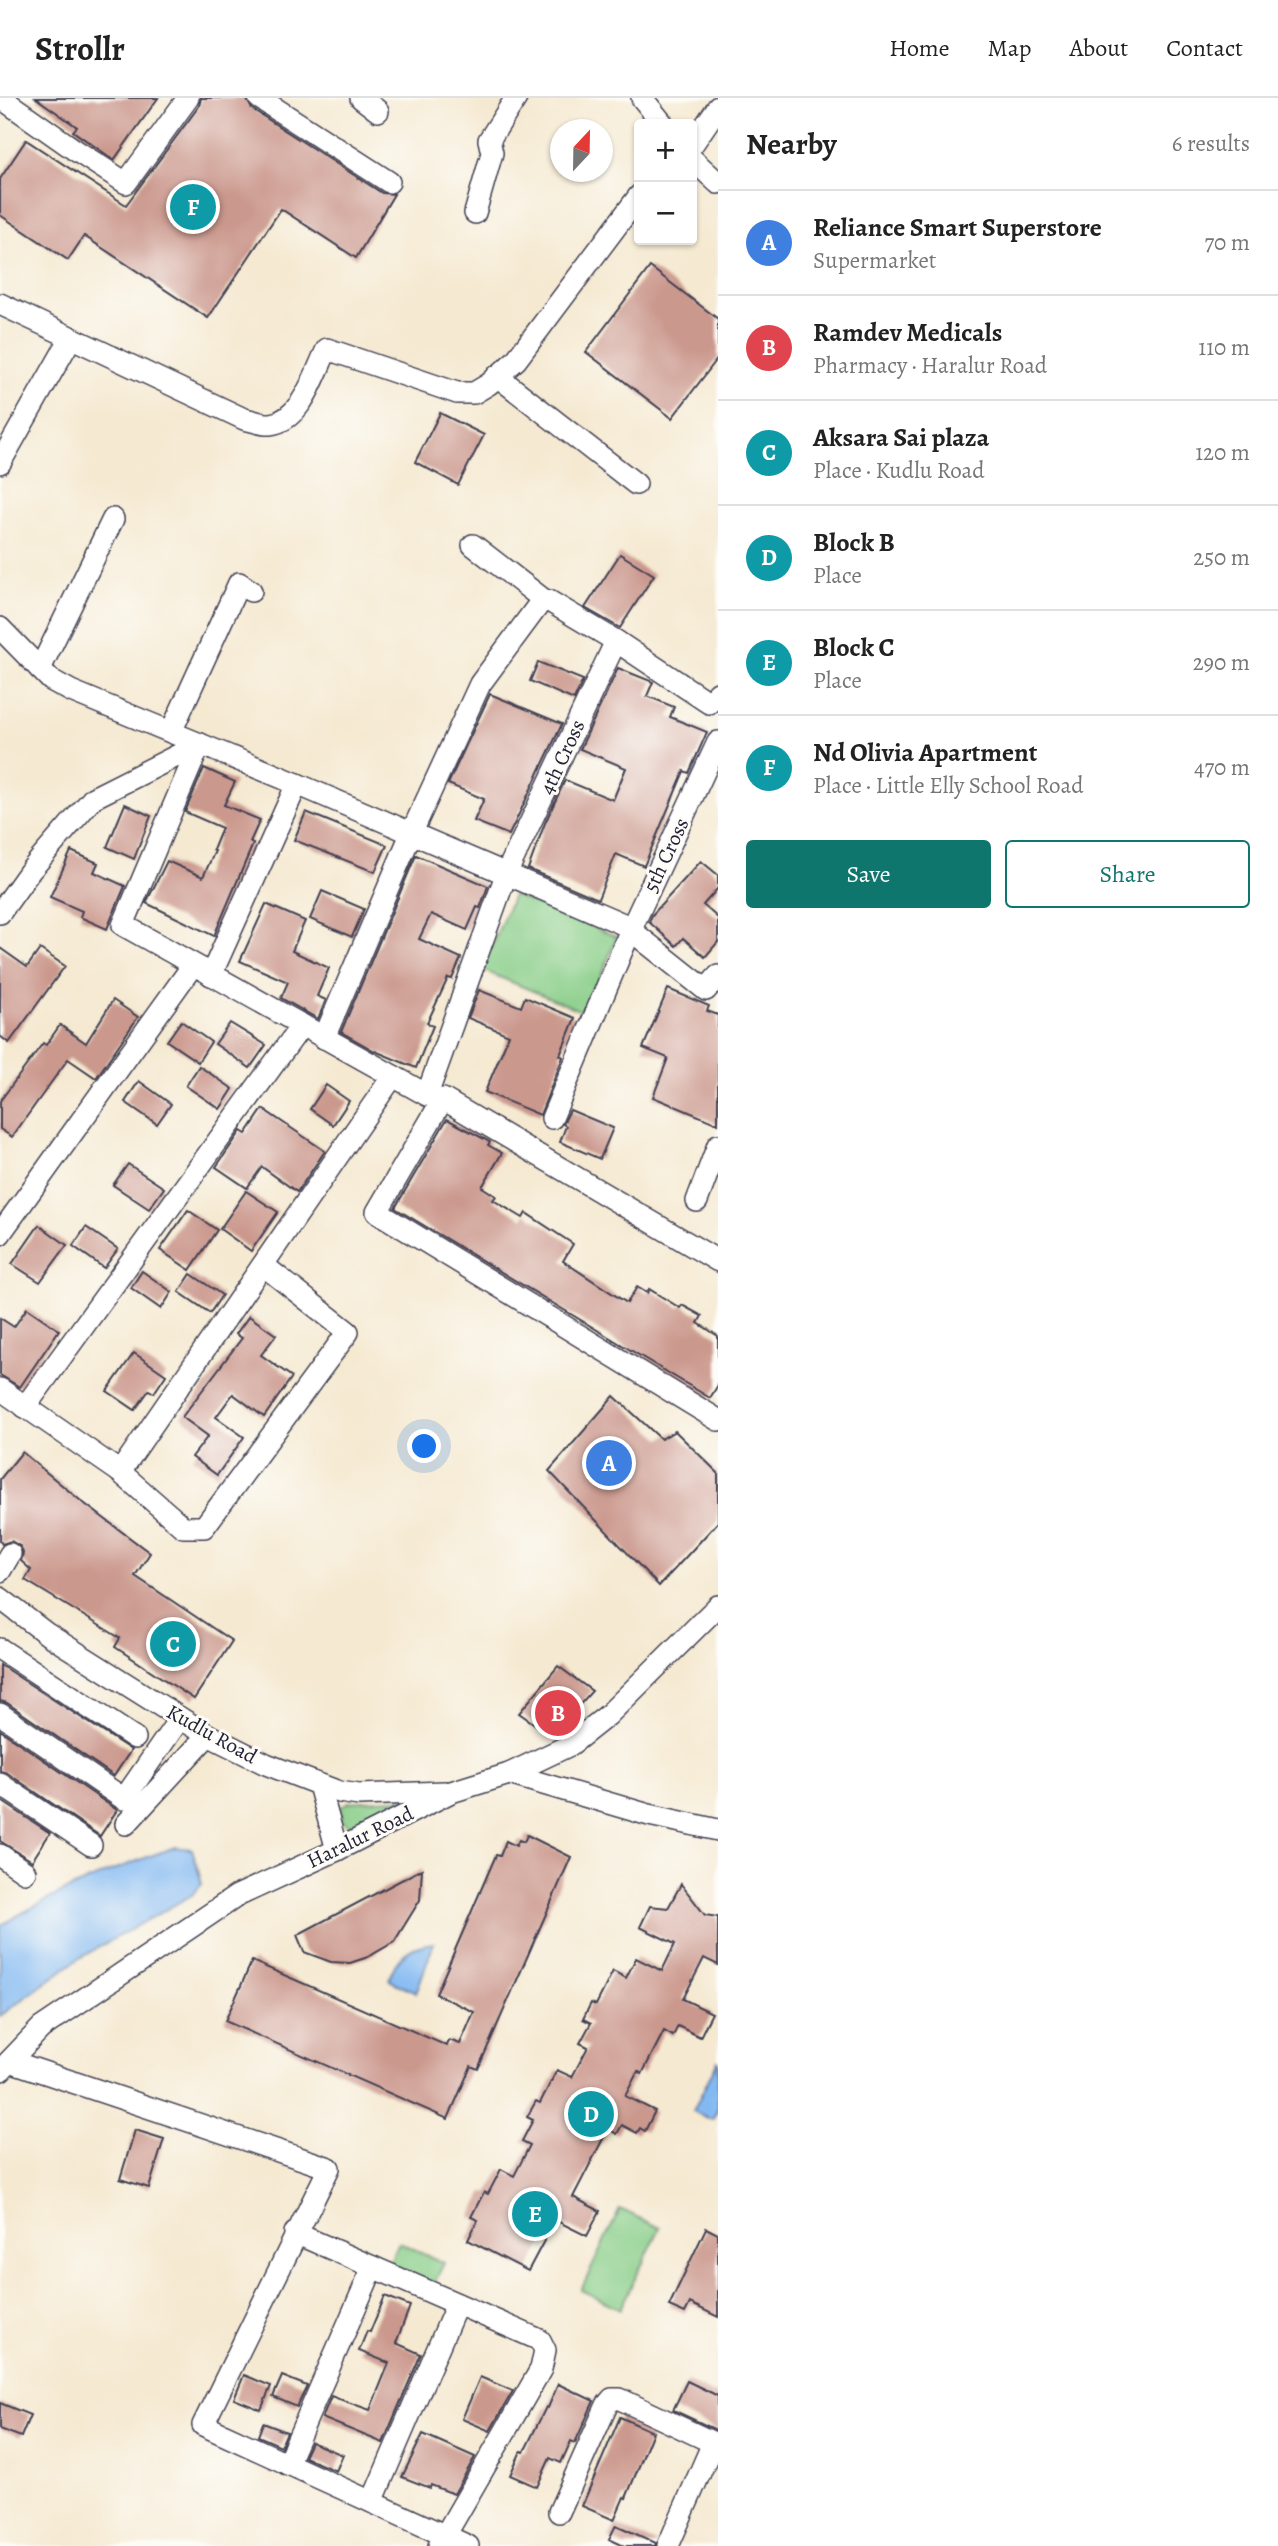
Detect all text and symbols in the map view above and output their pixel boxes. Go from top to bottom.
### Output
text: Strollr [35,26,125,71]
text: Home [889,32,950,64]
text: Map [988,32,1032,64]
text: About [1070,32,1128,64]
text: Contact [1166,32,1243,64]
north arrow [550,119,613,182]
map controls [634,119,697,245]
button: + [634,119,697,182]
text: Nearby [746,124,837,164]
text: 6 results [1172,128,1250,159]
pin: F [170,181,216,233]
button: − [634,182,697,245]
text: Reliance Smart Superstore [813,210,1102,245]
text: A [762,227,776,258]
text: 70 m [1204,227,1250,258]
text: Supermarket [813,245,936,276]
text: Ramdev Medicals [813,315,1002,350]
text: B [762,332,776,363]
text: 110 m [1198,332,1250,363]
text: Pharmacy · Haralur Road [813,350,1047,381]
text: Aksara Sai plaza [813,420,989,455]
text: C [762,437,776,468]
text: 120 m [1195,437,1250,468]
text: Place · Kudlu Road [813,455,985,486]
text: Block B [813,525,895,560]
text: D [761,542,777,573]
text: 250 m [1193,542,1250,573]
text: Place [813,560,862,591]
text: Block C [813,630,895,665]
text: E [762,647,776,678]
text: 290 m [1193,647,1250,678]
text: Place [813,665,862,696]
street label: 4th Cross [532,715,592,799]
text: Nd Olivia Apartment [813,735,1037,770]
text: F [763,752,775,783]
text: 470 m [1194,752,1250,783]
text: Place · Little Elly School Road [813,770,1084,801]
street label: 5th Cross [637,813,695,897]
button: Save [746,840,991,908]
button: Share [1005,840,1250,908]
your location [407,1429,441,1463]
pin: A [586,1437,632,1489]
pin: C [150,1618,196,1670]
pin: B [535,1687,581,1739]
street label: Kudlu Road [162,1698,263,1771]
street label: Haralur Road [302,1799,419,1875]
pin: D [568,2088,614,2140]
pin: E [512,2188,558,2240]

